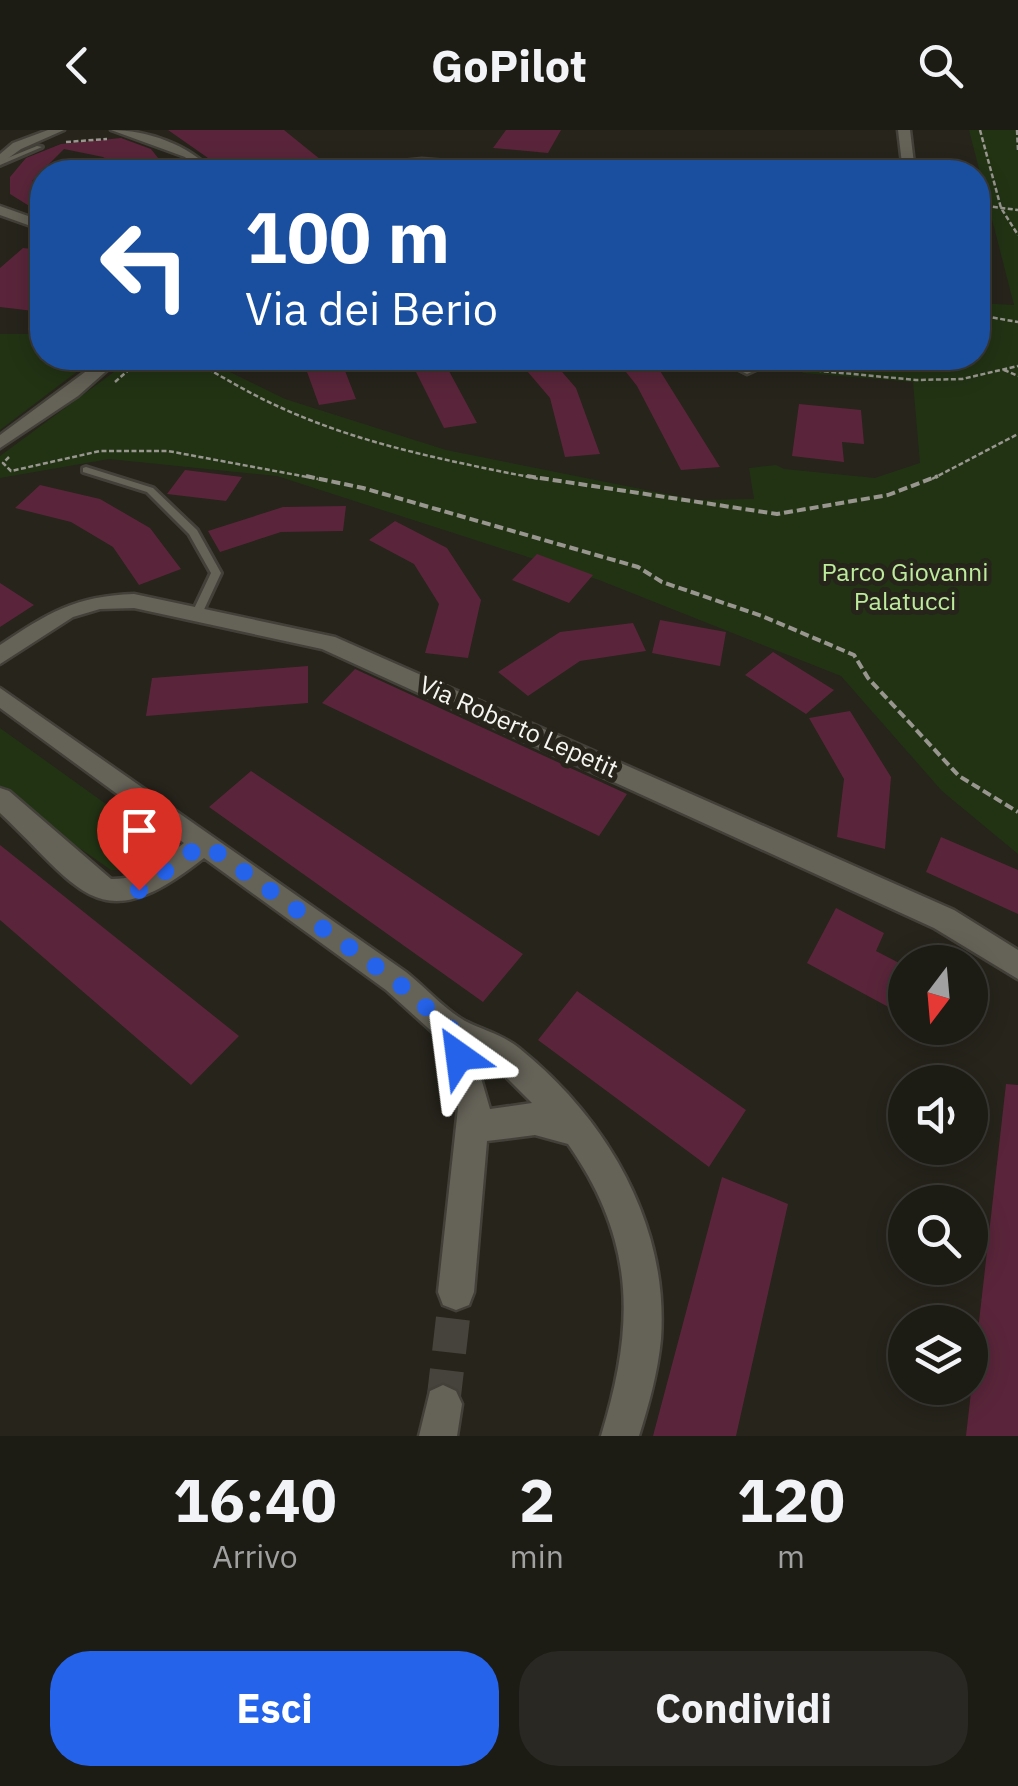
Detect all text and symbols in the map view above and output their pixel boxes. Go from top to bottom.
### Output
text: GoPilot [431,36,587,94]
icon: back [50,38,105,93]
icon: search [913,38,968,93]
text: 100 m [245,191,450,282]
icon: left [80,200,210,330]
text: Via dei Berio [245,279,498,337]
park label: Parco Giovanni Palatucci [821,555,989,617]
street label: Via Roberto Lepetit [414,667,624,785]
pin [97,788,182,891]
icon: arrive [112,803,167,858]
north arrow [888,945,988,1045]
map controls [888,945,988,1405]
position arrow [407,1004,511,1108]
button: sound [888,1065,988,1165]
button: search [888,1185,988,1285]
button: layers [888,1305,988,1405]
text: 16:40 [173,1460,337,1539]
text: 2 [519,1460,555,1539]
text: 120 [737,1460,845,1539]
text: Arrivo [212,1535,298,1577]
text: min [510,1535,564,1577]
text: m [777,1535,805,1577]
button: Esci [50,1651,499,1766]
button: Condividi [519,1651,968,1766]

